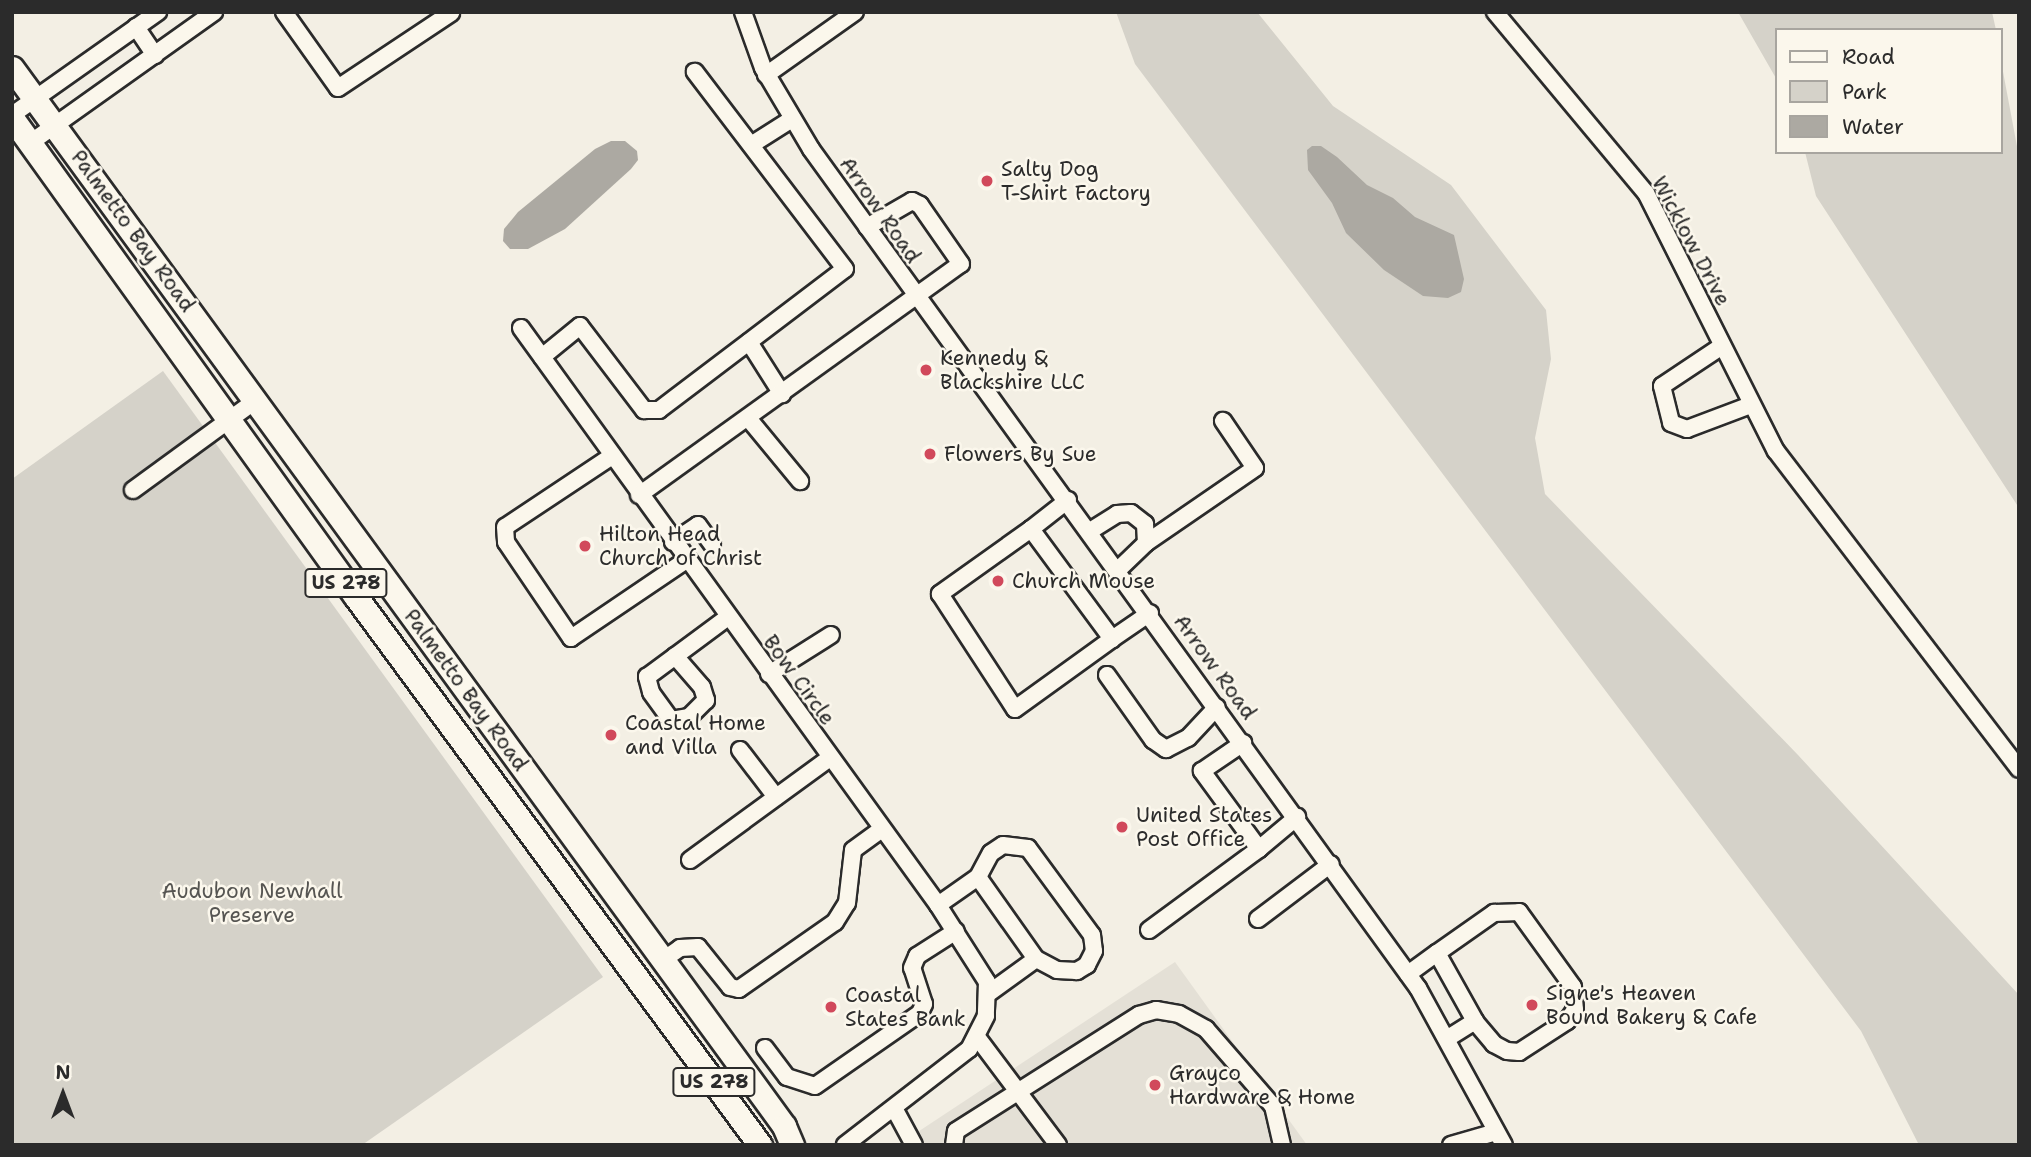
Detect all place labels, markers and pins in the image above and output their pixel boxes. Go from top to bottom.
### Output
place label: Salty Dog T-Shirt Factory [1001,156,1151,206]
marker: Salty Dog T-Shirt Factory [979,173,995,189]
place label: Kennedy & Blackshire LLC [940,345,1085,395]
marker: Kennedy & Blackshire LLC [918,362,934,378]
place label: Flowers By Sue [944,441,1097,467]
marker: Flowers By Sue [922,446,938,462]
place label: Hilton Head Church of Christ [599,521,762,571]
marker: Hilton Head Church of Christ [577,538,593,554]
place label: Church Mouse [1012,568,1155,594]
marker: Church Mouse [990,573,1006,589]
place label: Coastal Home and Villa [625,710,766,760]
marker: Coastal Home and Villa [603,727,619,743]
place label: United States Post Office [1136,802,1273,852]
marker: United States Post Office [1114,819,1130,835]
place label: Signe's Heaven Bound Bakery & Cafe [1546,980,1757,1030]
place label: Coastal States Bank [845,982,966,1032]
marker: Signe's Heaven Bound Bakery & Cafe [1524,997,1540,1013]
marker: Coastal States Bank [823,999,839,1015]
place label: Grayco Hardware & Home [1169,1060,1355,1110]
marker: Grayco Hardware & Home [1147,1077,1163,1093]

